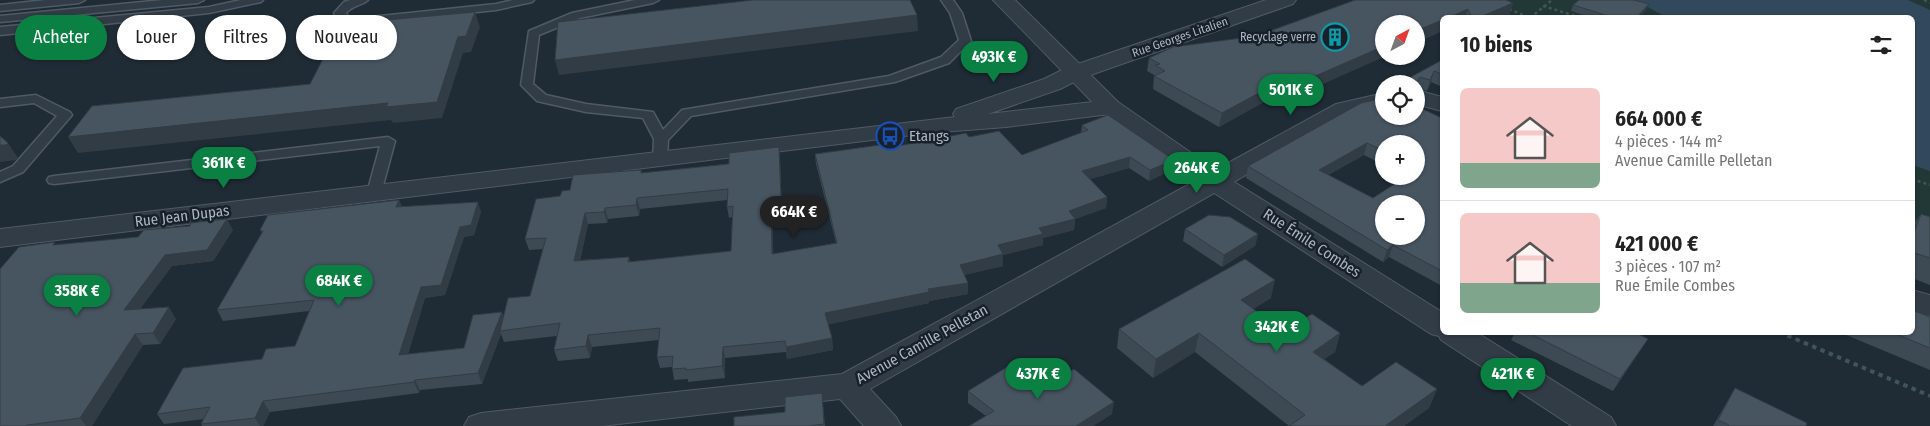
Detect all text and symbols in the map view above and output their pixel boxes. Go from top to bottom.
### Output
street label: Rue Georges Litalien [1130,14,1230,60]
chip: Acheter [15,15,107,60]
chip: Louer [117,15,195,60]
chip: Filtres [205,15,286,60]
chip: Nouveau [296,15,397,60]
north arrow [1375,15,1425,65]
map controls [1375,15,1425,245]
building icon: Recyclage verre [1320,22,1350,52]
place label: Recyclage verre [1240,30,1316,44]
icon: filters [1867,31,1895,59]
text: 10 biens [1460,32,1532,58]
pin: 493K € [953,41,1035,83]
text: 493K € [972,47,1016,66]
pin: 501K € [1250,74,1332,116]
button: locate [1375,75,1425,125]
text: 501K € [1269,80,1313,99]
text: 664 000 € [1615,106,1702,132]
icon: home [1500,108,1560,168]
bus stop icon: Etangs [875,121,905,151]
place label: Etangs [909,127,949,145]
text: 4 pièces · 144 m² [1615,132,1723,151]
button: + [1375,135,1425,185]
pin: 361K € [183,146,265,189]
text: Avenue Camille Pelletan [1615,151,1772,170]
pin: 264K € [1156,152,1238,194]
text: 361K € [202,153,246,172]
text: 264K € [1174,158,1220,177]
button: − [1375,195,1425,245]
pin: 664K € [753,196,835,238]
street label: Rue Jean Dupas [134,201,230,231]
text: 664K € [771,202,817,221]
street label: Rue Émile Combes [1260,205,1364,281]
text: 421 000 € [1615,231,1698,257]
icon: home [1500,233,1560,293]
text: 3 pièces · 107 m² [1615,257,1721,276]
pin: 684K € [298,264,380,307]
text: 684K € [316,271,362,290]
pin: 358K € [36,274,118,317]
text: Rue Émile Combes [1615,276,1735,295]
text: 358K € [54,281,100,300]
street label: Avenue Camille Pelletan [853,300,991,388]
pin: 342K € [1236,310,1318,353]
text: 342K € [1255,317,1299,336]
pin: 437K € [997,358,1079,400]
pin: 421K € [1472,358,1554,400]
text: 437K € [1016,364,1060,383]
text: 421K € [1491,364,1535,383]

